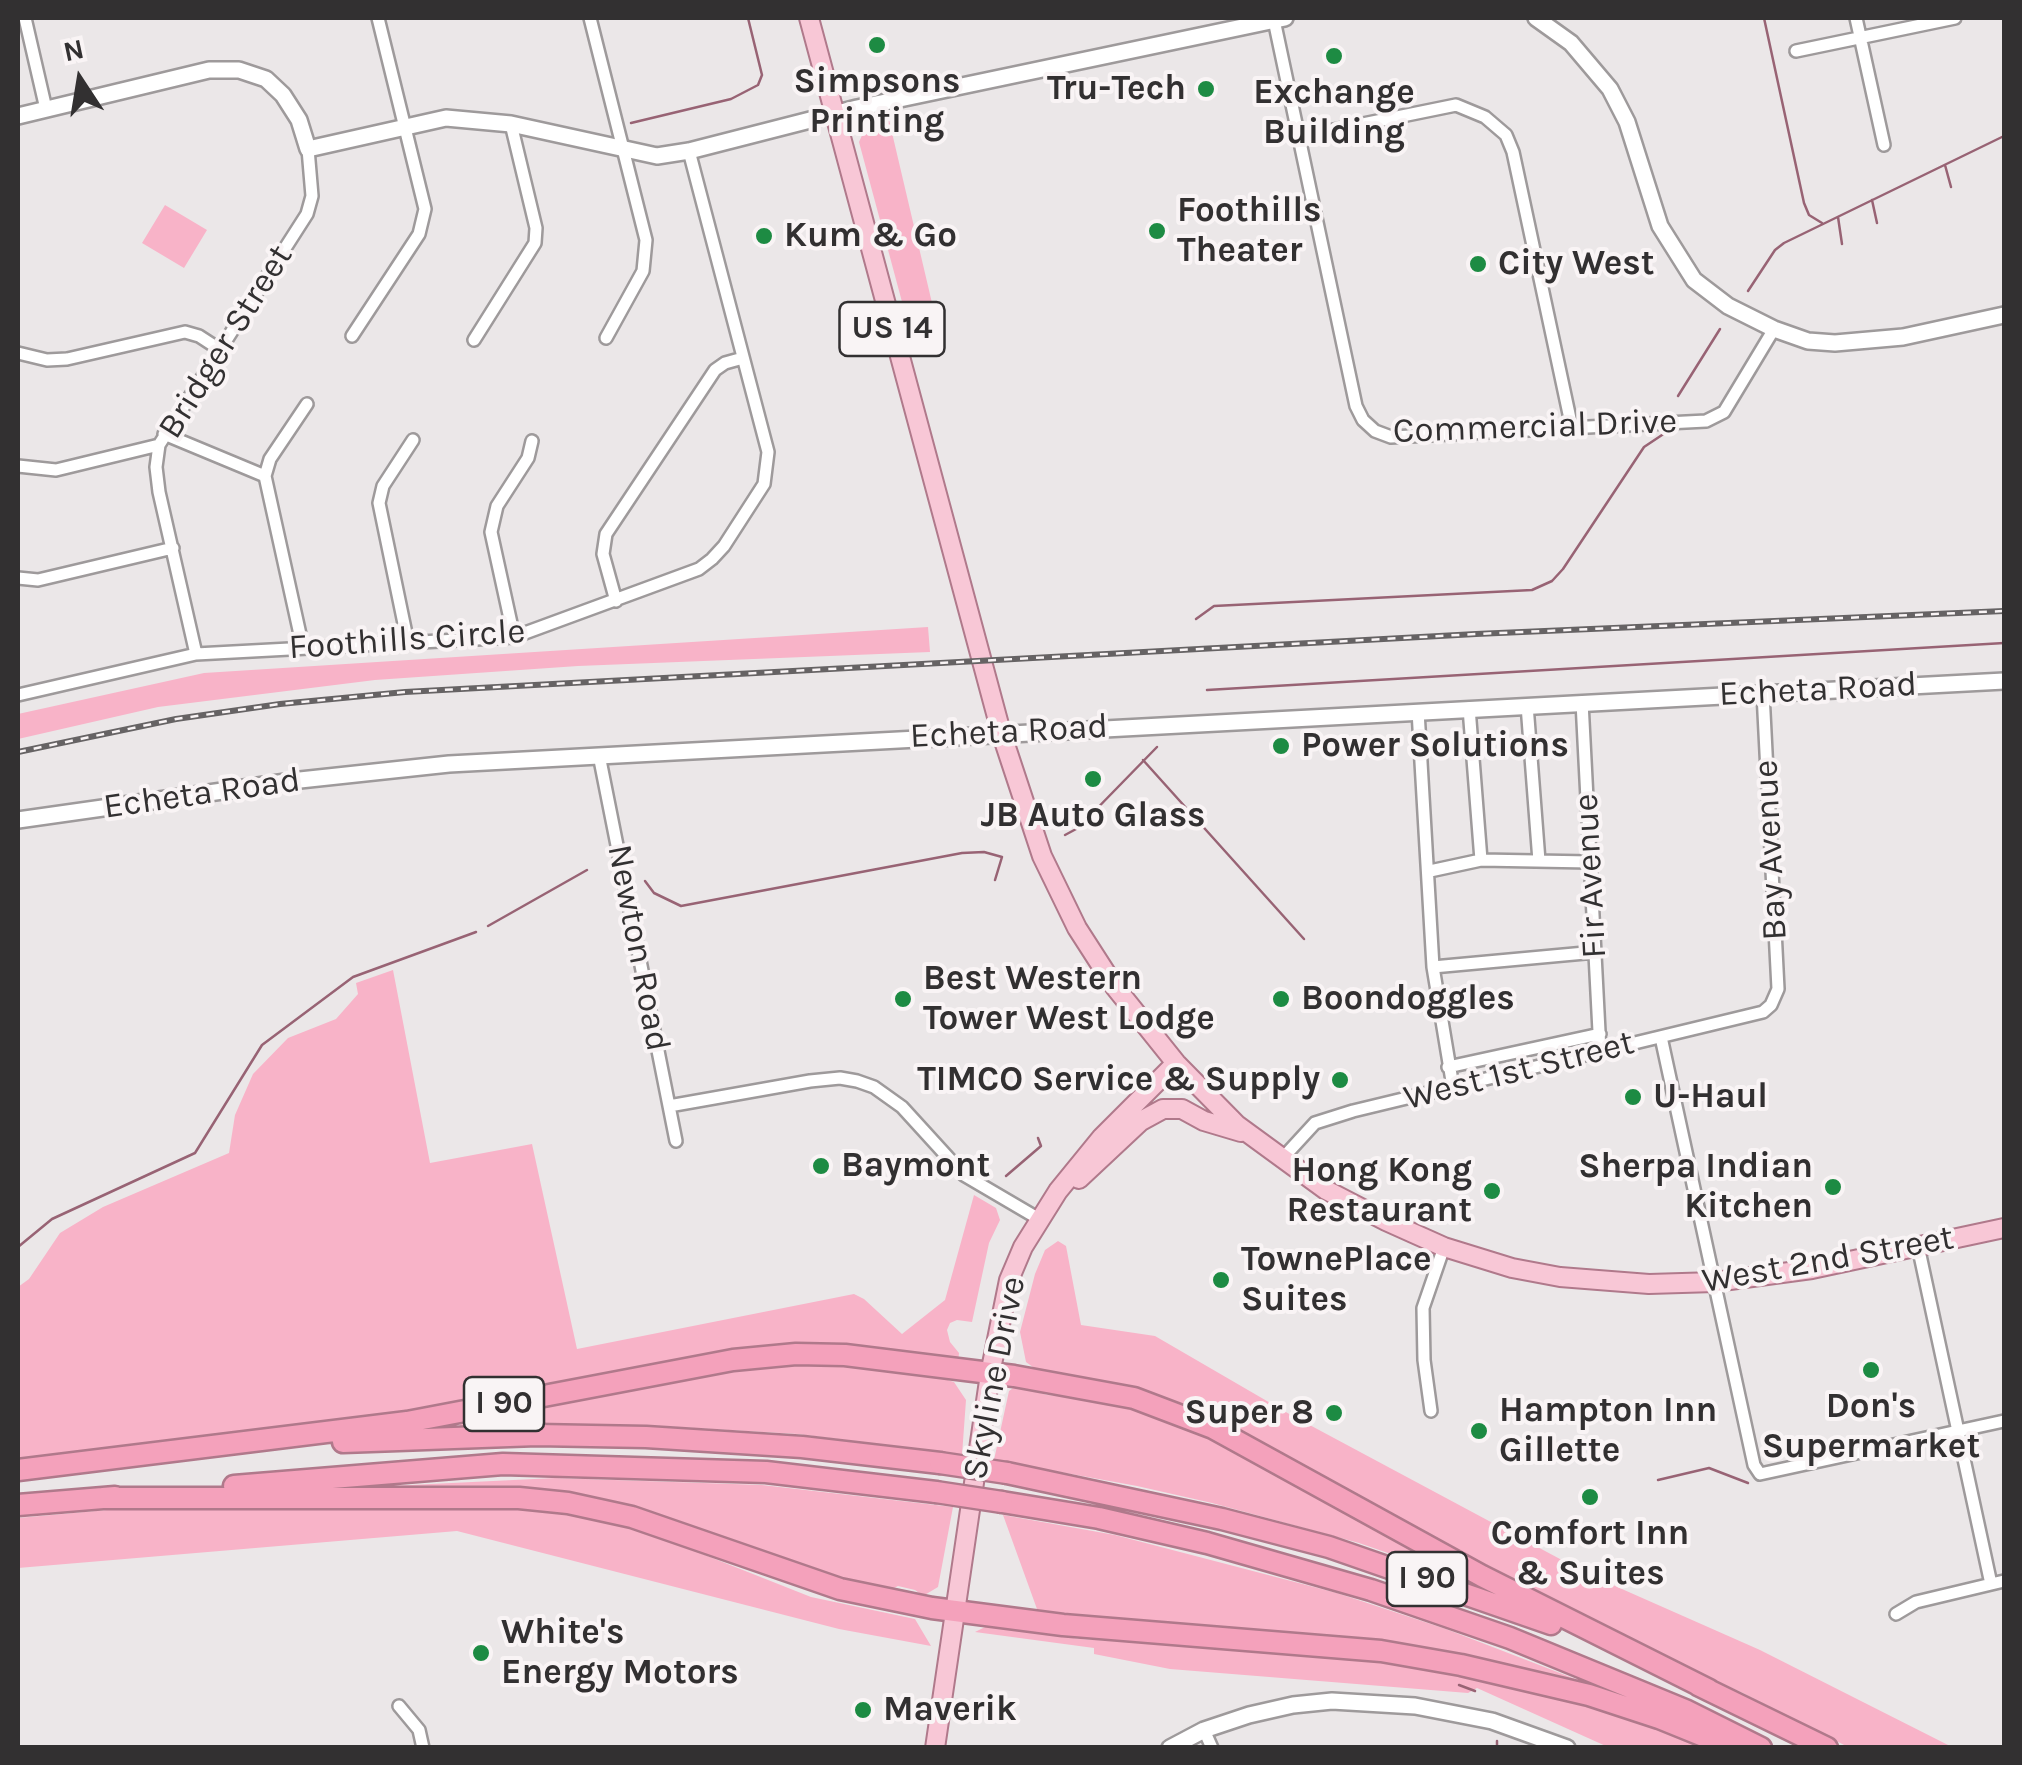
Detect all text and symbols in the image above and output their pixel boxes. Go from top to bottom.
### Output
north arrow [30,30,130,130]
text: N [60,32,87,68]
marker: Simpsons Printing [866,34,888,56]
marker: Exchange Building [1323,45,1345,67]
place label: Simpsons Printing [794,61,960,143]
place label: Tru-Tech [1047,68,1186,110]
place label: Exchange Building [1253,72,1415,154]
marker: Tru-Tech [1195,78,1217,100]
place label: Foothills Theater [1177,190,1322,272]
place label: Kum & Go [784,215,957,257]
marker: Foothills Theater [1146,220,1168,242]
marker: Kum & Go [753,225,775,247]
street label: Bridger Street [150,237,302,447]
place label: City West [1498,243,1654,285]
marker: City West [1467,253,1489,275]
road number: US 14 [840,302,944,356]
street label: Commercial Drive [1392,401,1678,453]
street label: Foothills Circle [287,611,527,669]
street label: Echeta Road [1718,664,1918,716]
street label: Echeta Road [909,706,1109,758]
place label: Power Solutions [1301,725,1569,767]
marker: Power Solutions [1270,735,1292,757]
street label: Echeta Road [101,759,303,829]
street label: Bay Avenue [1745,759,1797,941]
marker: JB Auto Glass [1082,768,1104,790]
street label: Fir Avenue [1566,793,1616,959]
place label: JB Auto Glass [980,795,1206,837]
street label: Newton Road [597,841,679,1055]
place label: Best Western Tower West Lodge [923,958,1215,1040]
place label: Boondoggles [1301,978,1515,1020]
marker: Best Western Tower West Lodge [892,988,914,1010]
marker: Boondoggles [1270,988,1292,1010]
street label: West 1st Street [1400,1022,1638,1120]
place label: TIMCO Service & Supply [917,1059,1320,1101]
marker: TIMCO Service & Supply [1329,1069,1351,1091]
place label: U-Haul [1653,1076,1768,1118]
marker: U-Haul [1622,1086,1644,1108]
place label: Baymont [841,1145,990,1187]
place label: Sherpa Indian Kitchen [1578,1146,1813,1228]
place label: Hong Kong Restaurant [1286,1150,1472,1232]
marker: Baymont [810,1155,832,1177]
marker: Sherpa Indian Kitchen [1822,1176,1844,1198]
marker: Hong Kong Restaurant [1481,1180,1503,1202]
street label: West 2nd Street [1699,1217,1957,1303]
place label: TownePlace Suites [1241,1239,1432,1321]
marker: TownePlace Suites [1210,1269,1232,1291]
street label: Skyline Drive [955,1273,1035,1483]
marker: Don's Supermarket [1860,1359,1882,1381]
road number: I 90 [464,1377,544,1431]
place label: Don's Supermarket [1762,1386,1980,1468]
place label: Hampton Inn Gillette [1499,1390,1717,1472]
place label: Super 8 [1185,1392,1314,1434]
marker: Super 8 [1323,1402,1345,1424]
marker: Hampton Inn Gillette [1468,1420,1490,1442]
marker: Comfort Inn & Suites [1579,1486,1601,1508]
place label: Comfort Inn & Suites [1491,1513,1689,1595]
road number: I 90 [1387,1552,1467,1606]
place label: White's Energy Motors [501,1612,739,1694]
marker: White's Energy Motors [470,1642,492,1664]
place label: Maverik [883,1689,1017,1731]
marker: Maverik [852,1699,874,1721]

